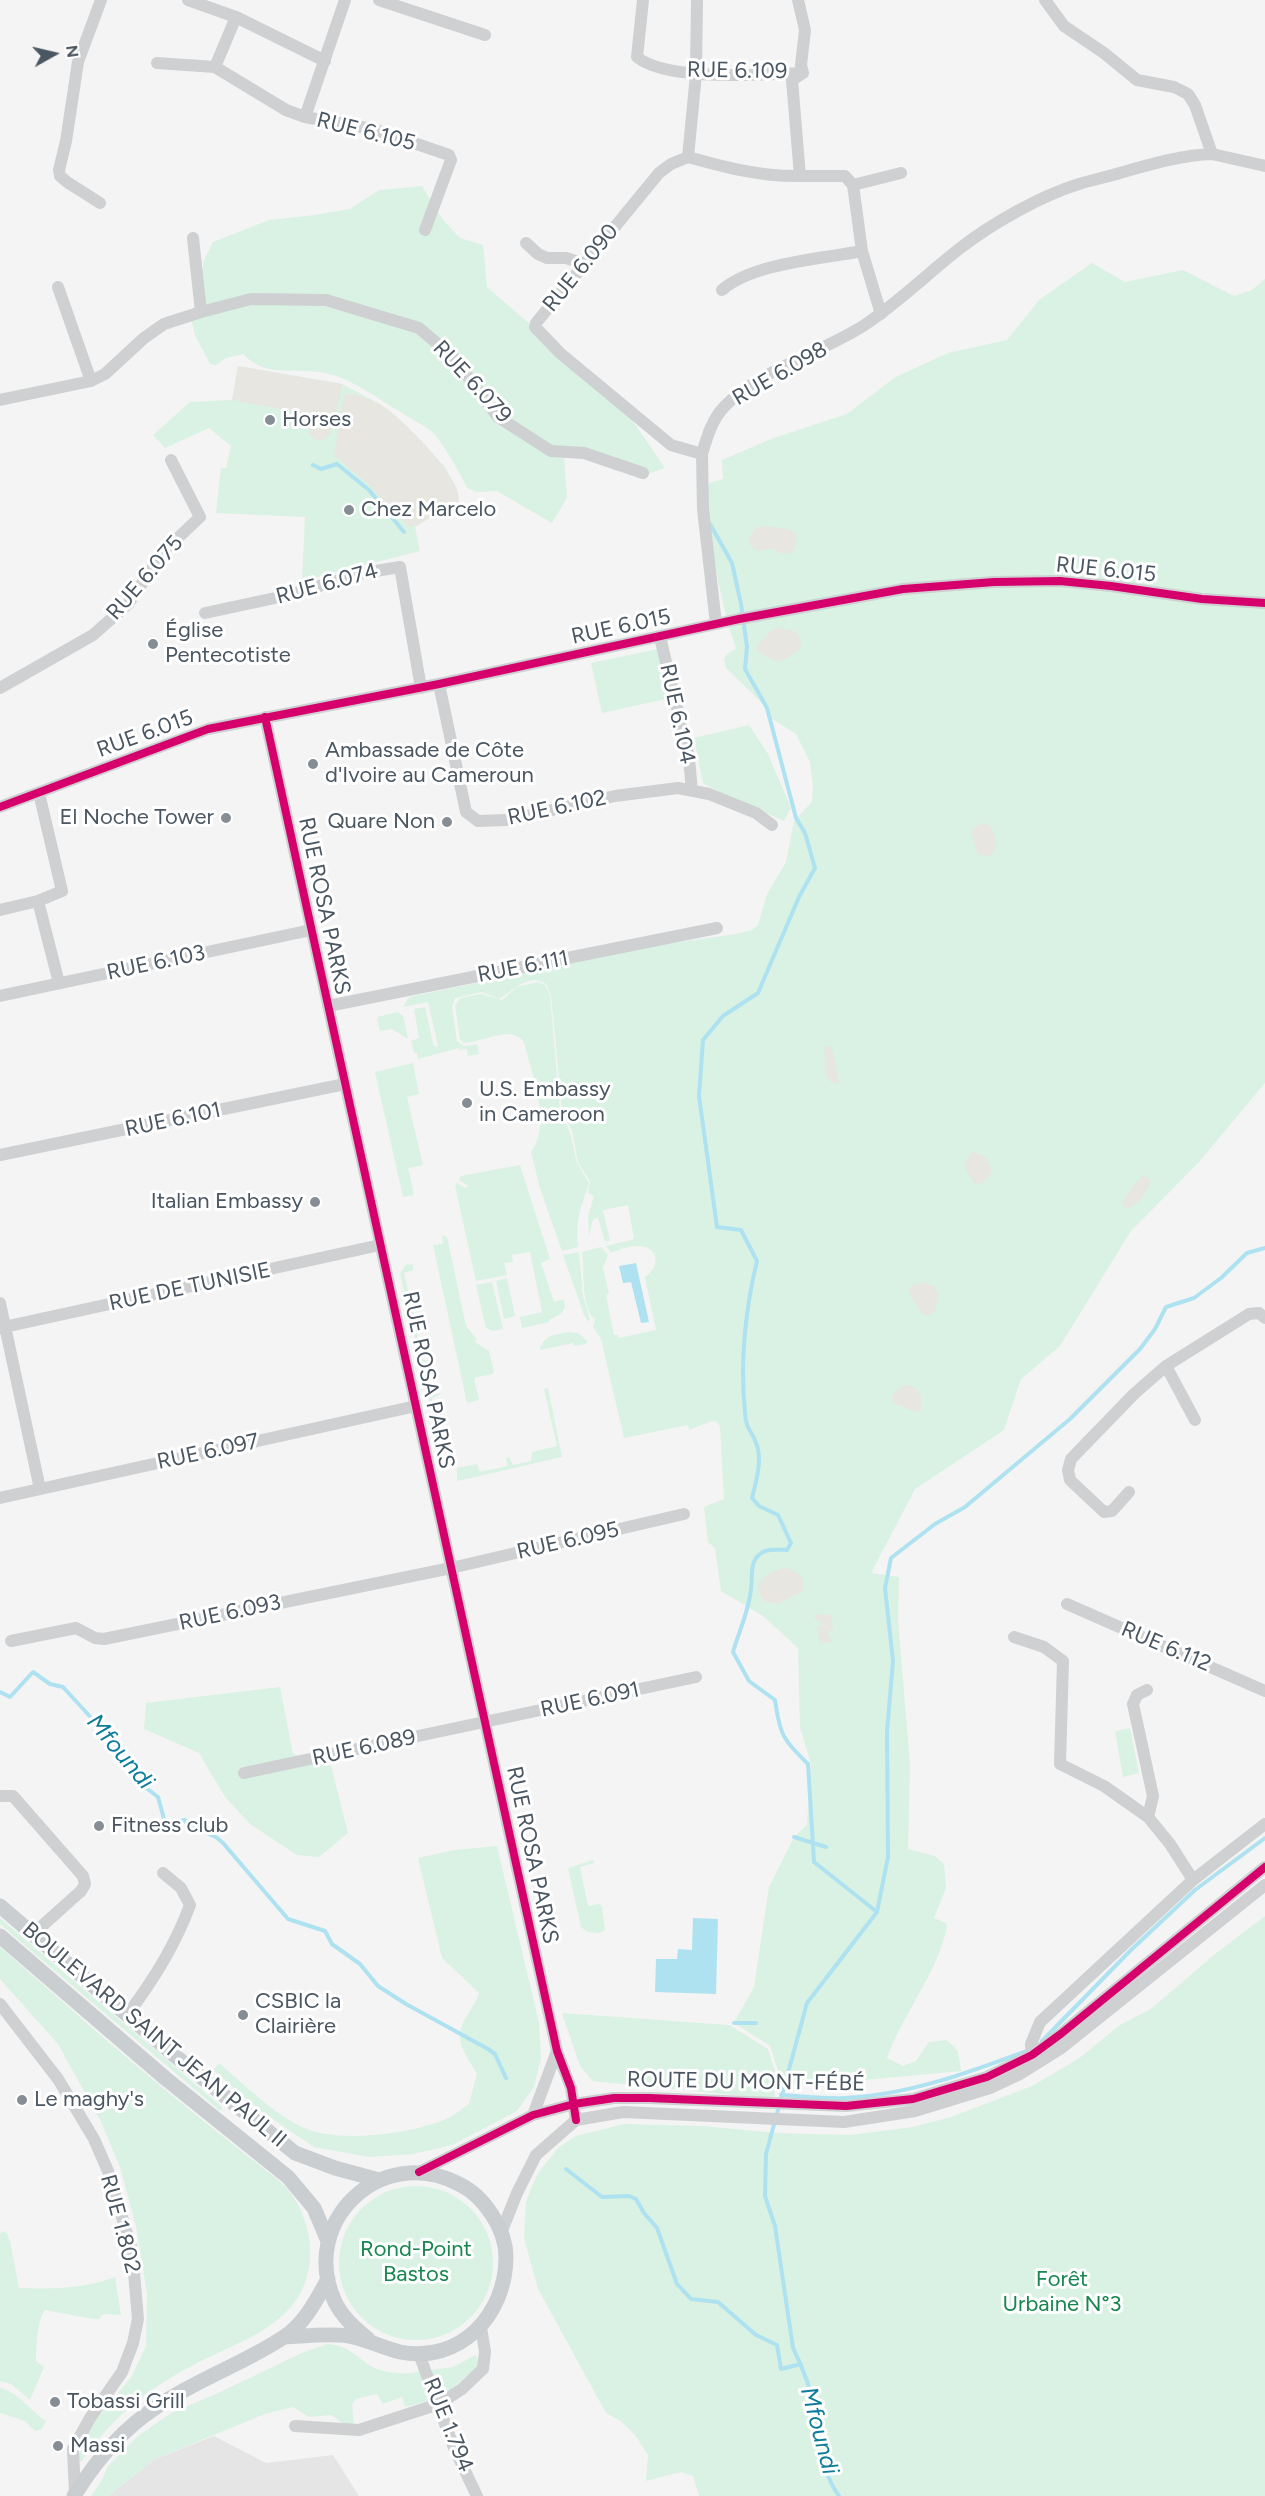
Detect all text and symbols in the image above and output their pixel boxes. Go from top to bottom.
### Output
north arrow [24,24,84,84]
text: N [62,44,83,59]
street label: RUE 6.109 [687,57,787,85]
street label: RUE 6.105 [314,107,418,157]
street label: RUE 6.090 [538,219,624,317]
street label: RUE 6.079 [427,335,517,429]
street label: RUE 6.098 [728,336,832,412]
place label: Horses [282,407,351,433]
marker: Horses [263,413,277,427]
place label: Chez Marcelo [361,497,496,523]
marker: Chez Marcelo [342,503,356,517]
street label: RUE 6.075 [101,530,189,626]
street label: RUE 6.015 [1055,552,1157,588]
street label: RUE 6.074 [273,558,381,610]
street label: RUE 6.015 [569,604,673,650]
place label: Église Pentecotiste [165,618,291,670]
marker: Église Pentecotiste [146,637,160,651]
street label: RUE 6.104 [654,662,700,766]
street label: RUE 6.015 [93,704,197,764]
place label: Ambassade de Côte d'Ivoire au Cameroun [325,738,534,790]
marker: Ambassade de Côte d'Ivoire au Cameroun [306,757,320,771]
street label: RUE 6.102 [505,785,609,831]
place label: El Noche Tower [60,805,214,831]
place label: Quare Non [327,809,435,835]
marker: El Noche Tower [219,811,233,825]
street label: RUE ROSA PARKS [292,815,356,997]
marker: Quare Non [440,815,454,829]
street label: RUE 6.103 [104,940,208,986]
street label: RUE 6.111 [475,945,571,989]
place label: U.S. Embassy in Cameroon [479,1077,611,1128]
marker: U.S. Embassy in Cameroon [460,1096,474,1110]
street label: RUE 6.101 [123,1097,223,1143]
place label: Italian Embassy [151,1189,303,1215]
marker: Italian Embassy [308,1195,322,1209]
street label: RUE DE TUNISIE [107,1257,273,1317]
street label: RUE ROSA PARKS [396,1289,460,1471]
street label: RUE 6.097 [155,1428,261,1476]
street label: RUE 6.095 [514,1516,622,1566]
street label: RUE 6.093 [177,1589,283,1637]
street label: RUE 6.112 [1117,1616,1215,1678]
street label: RUE 6.091 [538,1677,642,1723]
water label: Mfoundi [80,1708,160,1796]
street label: RUE 6.089 [310,1724,418,1772]
street label: RUE ROSA PARKS [500,1764,564,1946]
place label: Fitness club [111,1813,228,1839]
marker: Fitness club [92,1819,106,1833]
street label: BOULEVARD SAINT JEAN PAUL II [17,1917,291,2153]
place label: CSBIC la Clairière [255,1989,341,2041]
marker: CSBIC la Clairière [236,2008,250,2022]
street label: ROUTE DU MONT-FÉBÉ [627,2067,865,2097]
place label: Le maghy's [34,2087,144,2113]
marker: Le maghy's [15,2093,29,2107]
street label: RUE 1.802 [94,2172,146,2276]
park label: Rond-Point Bastos [360,2237,472,2288]
park label: Forêt Urbaine N°3 [1002,2267,1122,2318]
street label: RUE 1.794 [417,2374,479,2476]
water label: Mfoundi [794,2384,844,2478]
place label: Tobassi Grill [67,2389,185,2415]
marker: Tobassi Grill [48,2395,62,2409]
place label: Massi [70,2433,125,2459]
marker: Massi [51,2439,65,2453]

